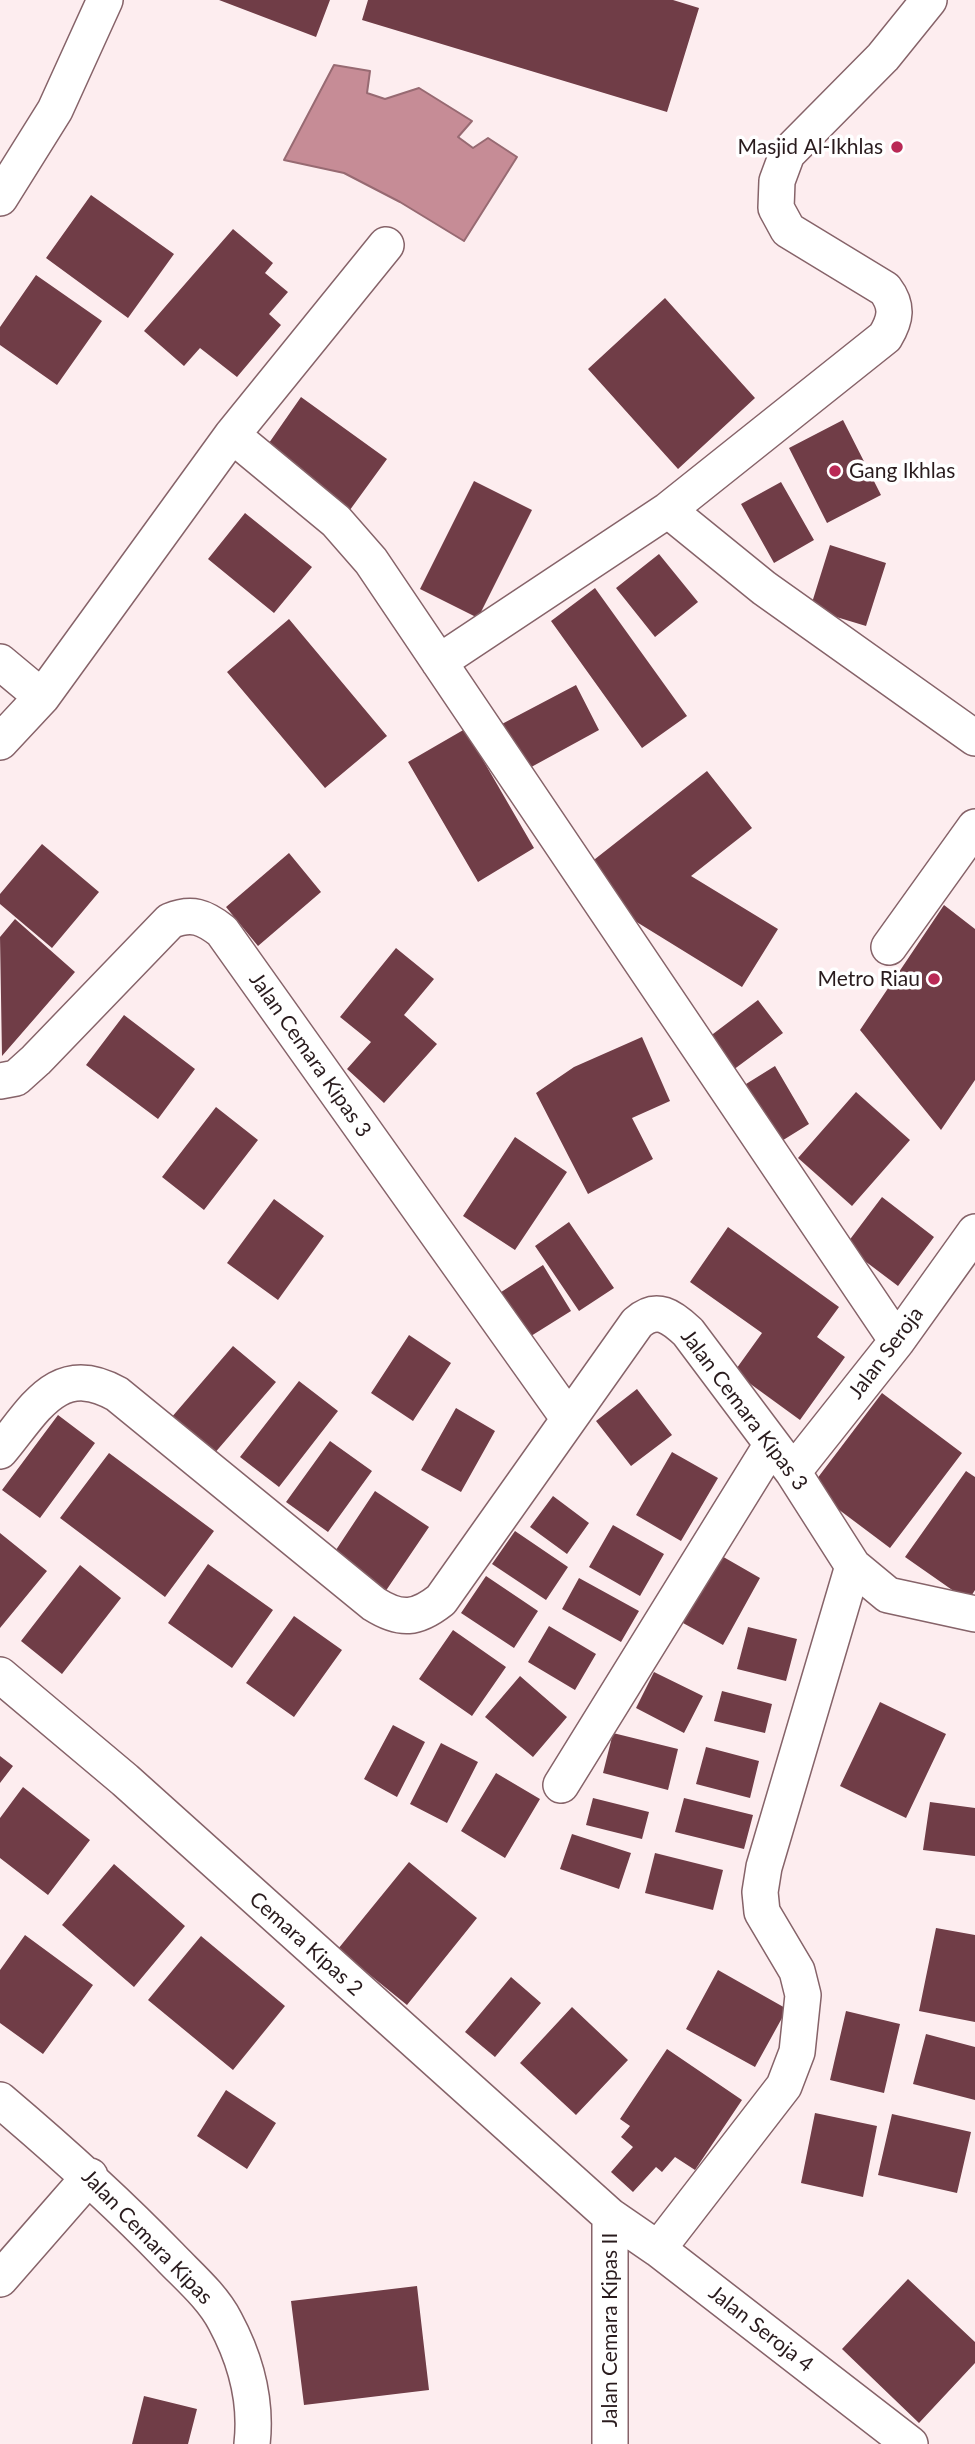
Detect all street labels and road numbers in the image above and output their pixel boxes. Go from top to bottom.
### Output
street label: Jalan Cemara Kipas 3 [244,968,376,1142]
street label: Jalan Seroja [843,1302,929,1404]
street label: Jalan Cemara Kipas 3 [675,1325,813,1495]
street label: Cemara Kipas 2 [244,1887,368,2001]
street label: Jalan Cemara Kipas [76,2164,218,2310]
street label: Jalan Cemara Kipas II [597,2233,623,2427]
street label: Jalan Seroja 4 [704,2280,818,2378]

